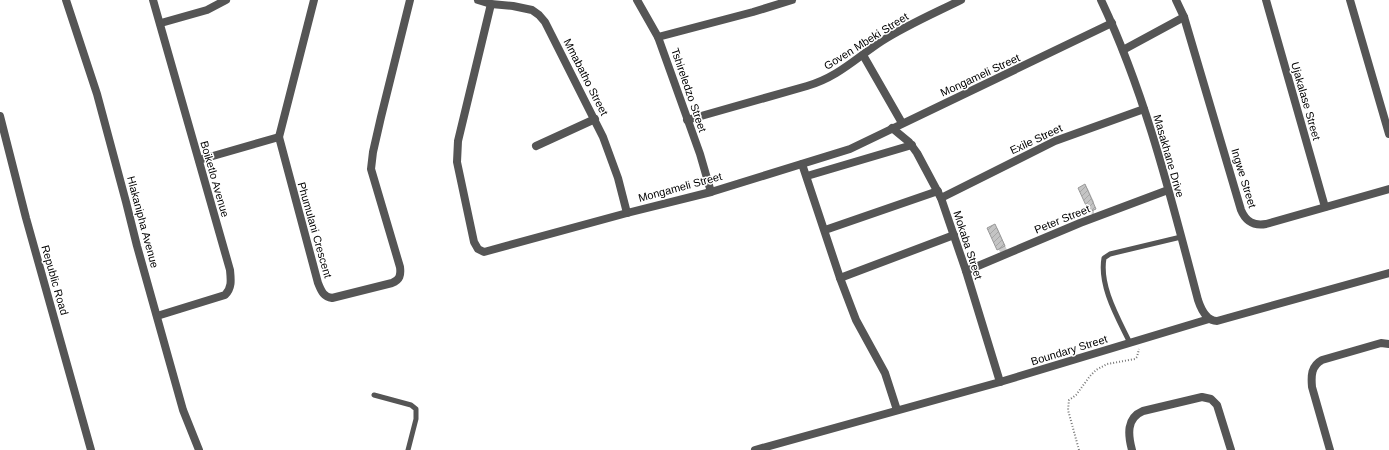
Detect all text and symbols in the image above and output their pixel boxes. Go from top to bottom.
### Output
street label: Goven Mbeki Street [822,10,910,72]
street label: Mmabatho Street [562,37,610,117]
street label: Tshireledzo Street [669,46,709,134]
street label: Mongameli Street [938,51,1022,99]
street label: Ujakalase Street [1289,61,1323,141]
street label: Masakhane Drive [1151,113,1187,199]
street label: Exile Street [1008,122,1064,156]
street label: Boiketlo Avenue [198,140,232,218]
street label: Ingwe Street [1229,147,1259,209]
street label: Mongameli Street [637,170,723,204]
street label: Hlakanipha Avenue [125,175,161,269]
street label: Phumulani Crescent [296,181,334,279]
street label: Peter Street [1033,202,1091,236]
street label: Mokaba Street [951,209,985,281]
street label: Republic Road [39,244,71,316]
street label: Boundary Street [1029,333,1109,367]

